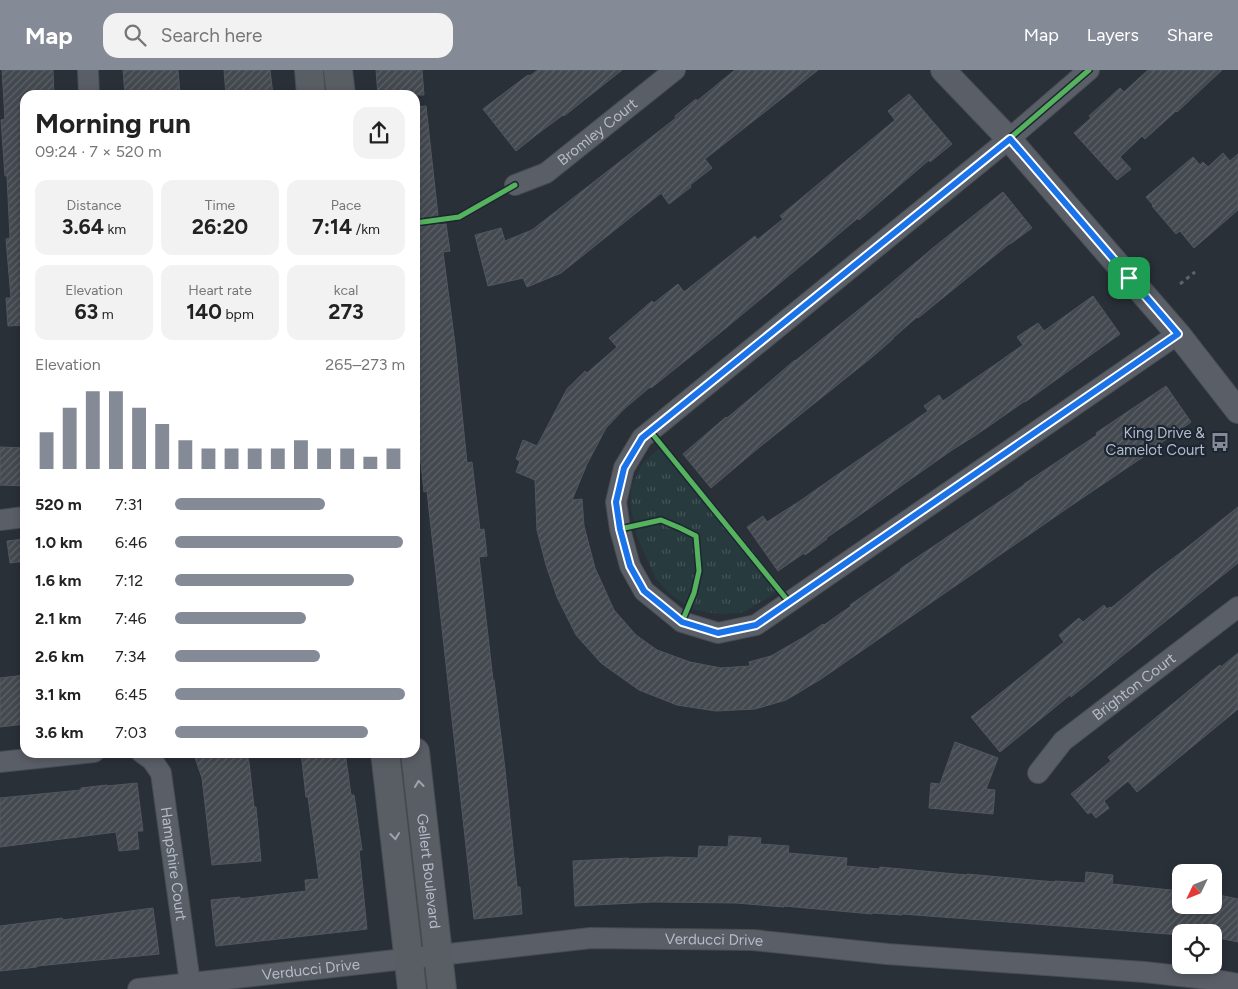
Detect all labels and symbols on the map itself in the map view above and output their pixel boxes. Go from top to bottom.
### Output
street label: Bromley Court [554,94,641,169]
pin [1108,257,1150,299]
place label: King Drive & Camelot Court [1106,424,1205,459]
bus stop icon: King Drive & Camelot Court [1209,431,1231,453]
street label: Brighton Court [1089,649,1179,724]
one-way arrow [413,780,424,788]
street label: Hampshire Court [157,805,190,922]
street label: Gellert Boulevard [413,813,444,930]
one-way arrow [389,832,400,840]
north arrow [1172,864,1222,914]
street label: Verducci Drive [665,930,764,950]
street label: Verducci Drive [261,955,361,984]

